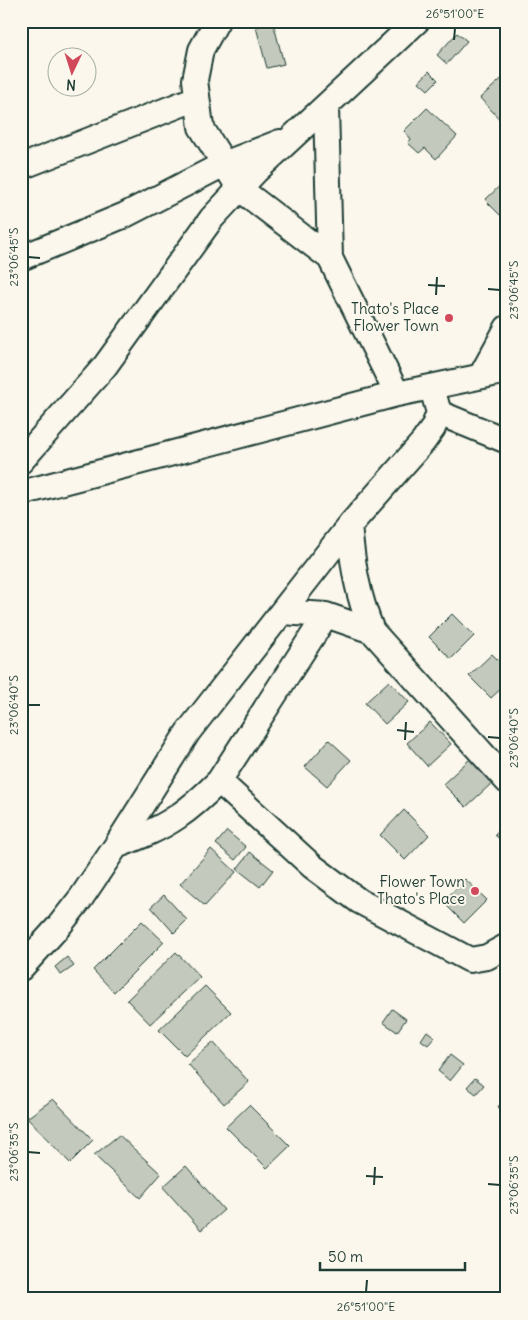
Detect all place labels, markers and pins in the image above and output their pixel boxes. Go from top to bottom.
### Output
place label: Thato's Place Flower Town [351,299,439,335]
marker: Thato's Place Flower Town [443,312,455,324]
place label: Flower Town Thato's Place [377,872,465,908]
marker: Flower Town Thato's Place [469,885,481,897]

